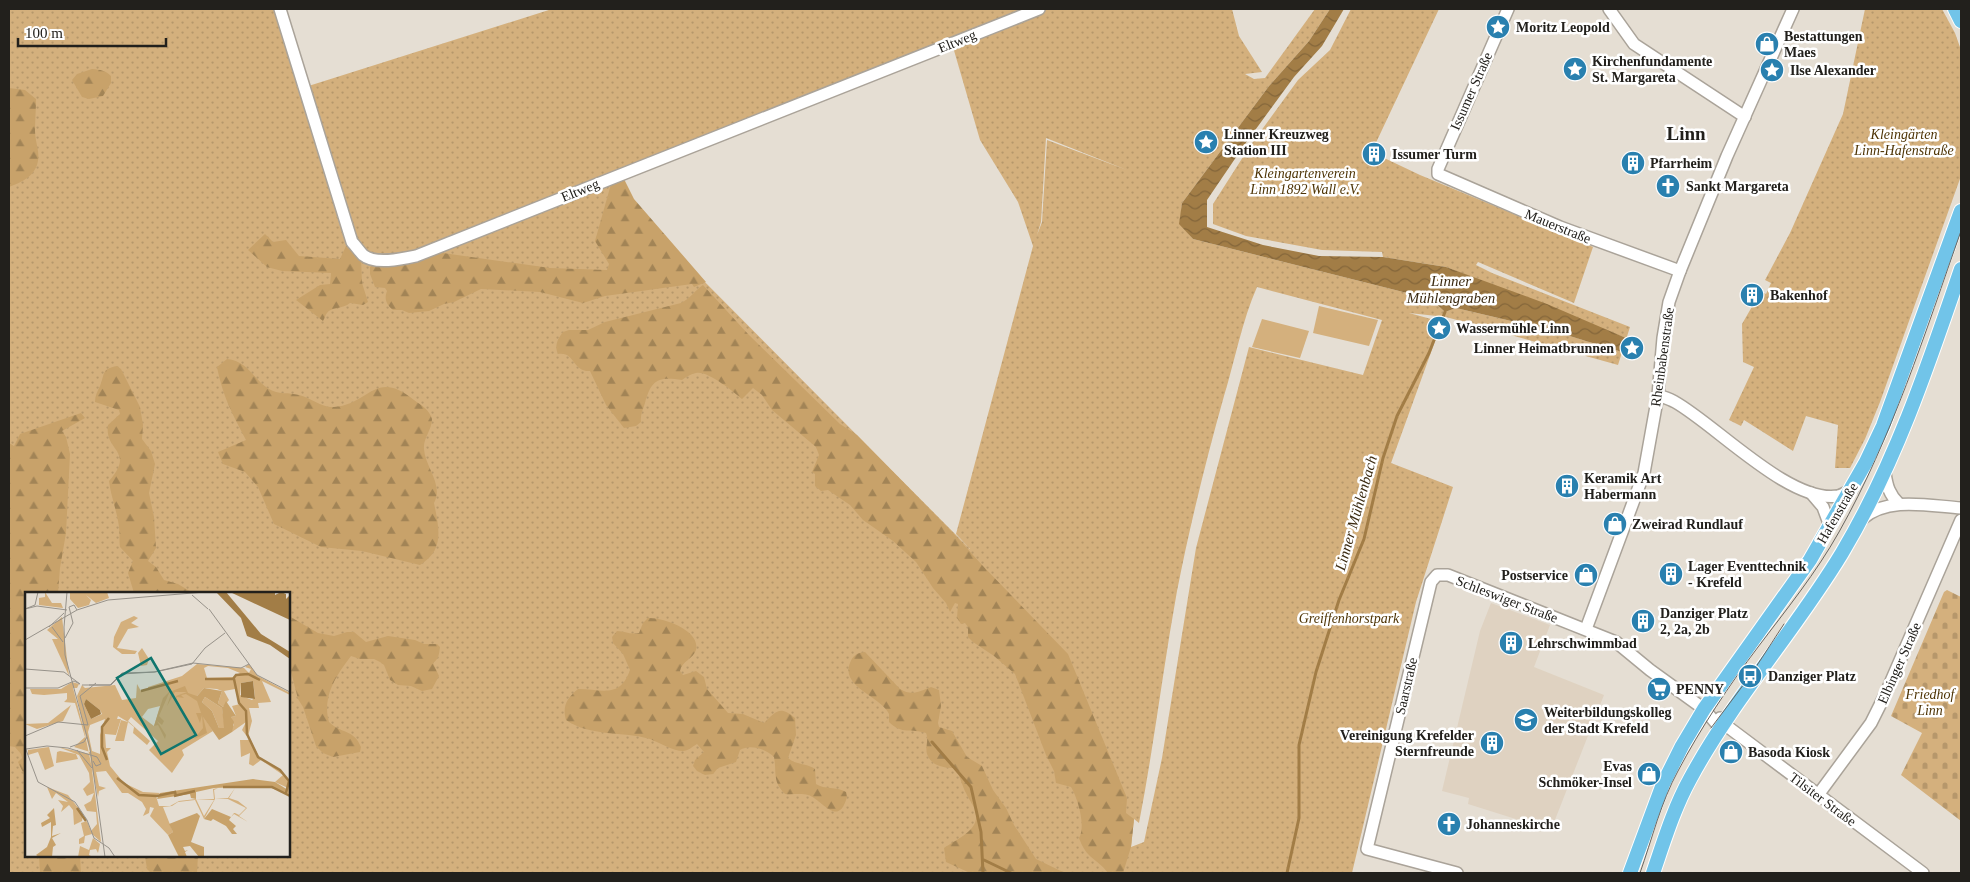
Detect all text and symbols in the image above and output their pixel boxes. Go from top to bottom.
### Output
place icon: Moritz Leopold [1485,14,1511,40]
scale bar [18,15,165,47]
place label: Moritz Leopold [1516,20,1610,35]
text: 100 m [25,25,63,41]
street label: Eltweg [936,27,978,56]
place label: Bestattungen Maes [1784,29,1863,60]
shop icon: Bestattungen Maes [1754,31,1780,57]
street label: Issumer Straße [1448,50,1495,132]
place label: Kirchenfundamente St. Margareta [1592,54,1712,85]
place icon: Kirchenfundamente St. Margareta [1562,56,1588,82]
place icon: Ilse Alexander [1759,57,1785,83]
place label: Ilse Alexander [1790,63,1876,78]
district label: Linn [1666,123,1706,144]
place label: Linner Kreuzweg Station III [1224,127,1329,158]
park label: Kleingärten Linn-Hafenstraße [1853,127,1954,158]
place icon: Linner Kreuzweg Station III [1193,129,1219,155]
building icon: Issumer Turm [1361,141,1387,167]
place label: Issumer Turm [1392,147,1477,162]
building icon: Pfarrheim [1620,150,1646,176]
place label: Pfarrheim [1650,156,1713,171]
park label: Kleingartenverein Linn 1892 Wall e.V. [1249,166,1360,197]
church icon: Sankt Margareta [1655,173,1681,199]
street label: Eltweg [559,176,601,205]
place label: Sankt Margareta [1686,179,1789,194]
street label: Mauerstraße [1523,206,1593,247]
water label: Linner Mühlengraben [1406,273,1495,306]
building icon: Bakenhof [1739,282,1765,308]
place label: Bakenhof [1770,288,1828,303]
street label: Rheinbabenstraße [1648,306,1677,408]
place icon: Wassermühle Linn [1426,315,1452,341]
place label: Wassermühle Linn [1456,321,1569,336]
place icon: Linner Heimatbrunnen [1619,335,1645,361]
place label: Linner Heimatbrunnen [1474,341,1614,356]
water label: Linner Mühlenbach [1332,454,1380,573]
place label: Keramik Art Habermann [1584,471,1662,502]
building icon: Keramik Art Habermann [1554,473,1580,499]
street label: Hafenstraße [1814,480,1861,546]
shop icon: Zweirad Rundlauf [1602,511,1628,537]
place label: Zweirad Rundlauf [1632,517,1743,532]
place label: Lager Eventtechnik - Krefeld [1688,559,1807,590]
building icon: Lager Eventtechnik - Krefeld [1658,561,1684,587]
shop icon: Postservice [1573,562,1599,588]
place label: Postservice [1501,568,1568,583]
street label: Schleswiger Straße [1454,573,1560,626]
inset map [25,592,290,857]
place label: Danziger Platz 2, 2a, 2b [1660,606,1748,637]
building icon: Danziger Platz 2, 2a, 2b [1630,608,1656,634]
park label: Greiffenhorstpark [1299,611,1400,626]
street label: Elbinger Straße [1875,620,1924,706]
building icon: Lehrschwimmbad [1498,630,1524,656]
place label: Lehrschwimmbad [1528,636,1637,651]
street label: Saarstraße [1393,656,1420,716]
bus stop icon: Danziger Platz [1737,663,1763,689]
place label: Danziger Platz [1768,669,1856,684]
supermarket icon: PENNY [1646,676,1672,702]
place label: PENNY [1676,682,1724,697]
park label: Friedhof Linn [1905,687,1957,718]
place label: Weiterbildungskolleg der Stadt Krefeld [1544,705,1672,736]
school or university icon: Weiterbildungskolleg der Stadt Krefeld [1513,707,1539,733]
place label: Vereinigung Krefelder Sternfreunde [1340,728,1474,759]
building icon: Vereinigung Krefelder Sternfreunde [1479,730,1505,756]
shop icon: Basoda Kiosk [1718,739,1744,765]
place label: Basoda Kiosk [1748,745,1830,760]
place label: Evas Schmöker-Insel [1538,759,1633,790]
shop icon: Evas Schmöker-Insel [1636,761,1662,787]
street label: Tilsiter Straße [1787,770,1859,829]
church icon: Johanneskirche [1436,811,1462,837]
place label: Johanneskirche [1466,817,1560,832]

